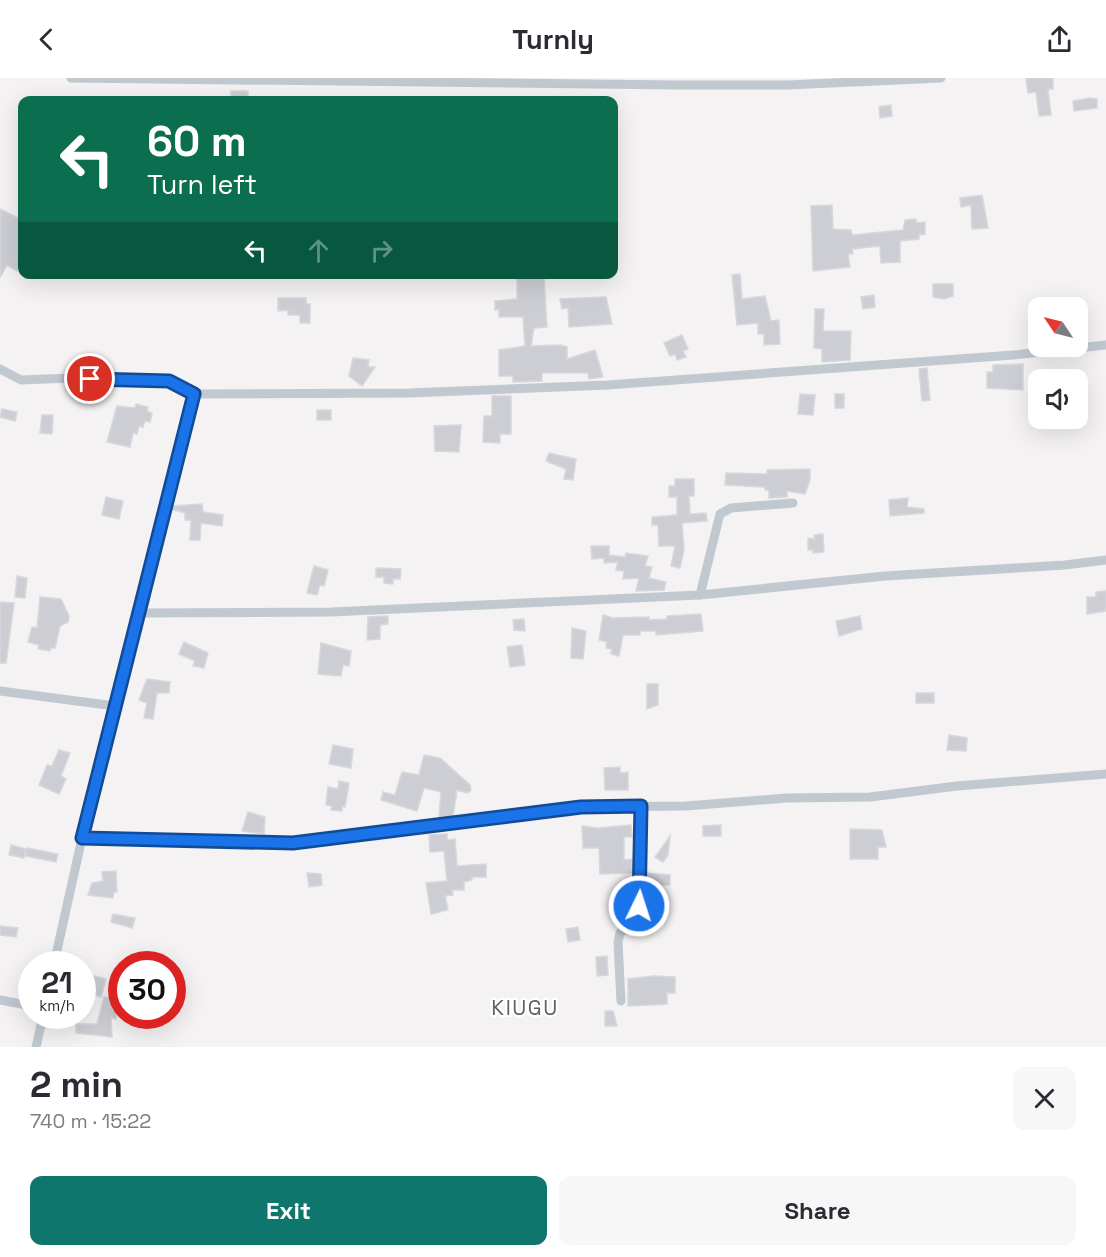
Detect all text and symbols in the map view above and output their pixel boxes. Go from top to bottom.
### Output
text: Turnly [512,22,594,57]
icon: back [30,23,63,56]
icon: share [1043,23,1076,56]
text: 60 m [147,115,247,168]
icon: left [48,120,126,198]
text: Turn left [147,167,257,202]
icon: left [239,234,272,267]
icon: ahead [302,234,335,267]
icon: right [365,234,398,267]
north arrow [1028,297,1088,357]
map controls [1028,297,1088,429]
pin [64,353,115,404]
icon: arrive [73,362,106,395]
button: sound [1028,369,1088,429]
position arrow [607,874,671,938]
speed limit sign: 30 [108,951,186,1029]
text: 21 [41,963,73,1002]
district label: KIUGU [491,994,559,1021]
text: km/h [39,996,75,1015]
text: 2 min [30,1062,123,1108]
button: close [1013,1067,1076,1130]
text: 740 m · 15:22 [30,1108,151,1134]
button: Exit [30,1176,547,1245]
button: Share [559,1176,1076,1245]

